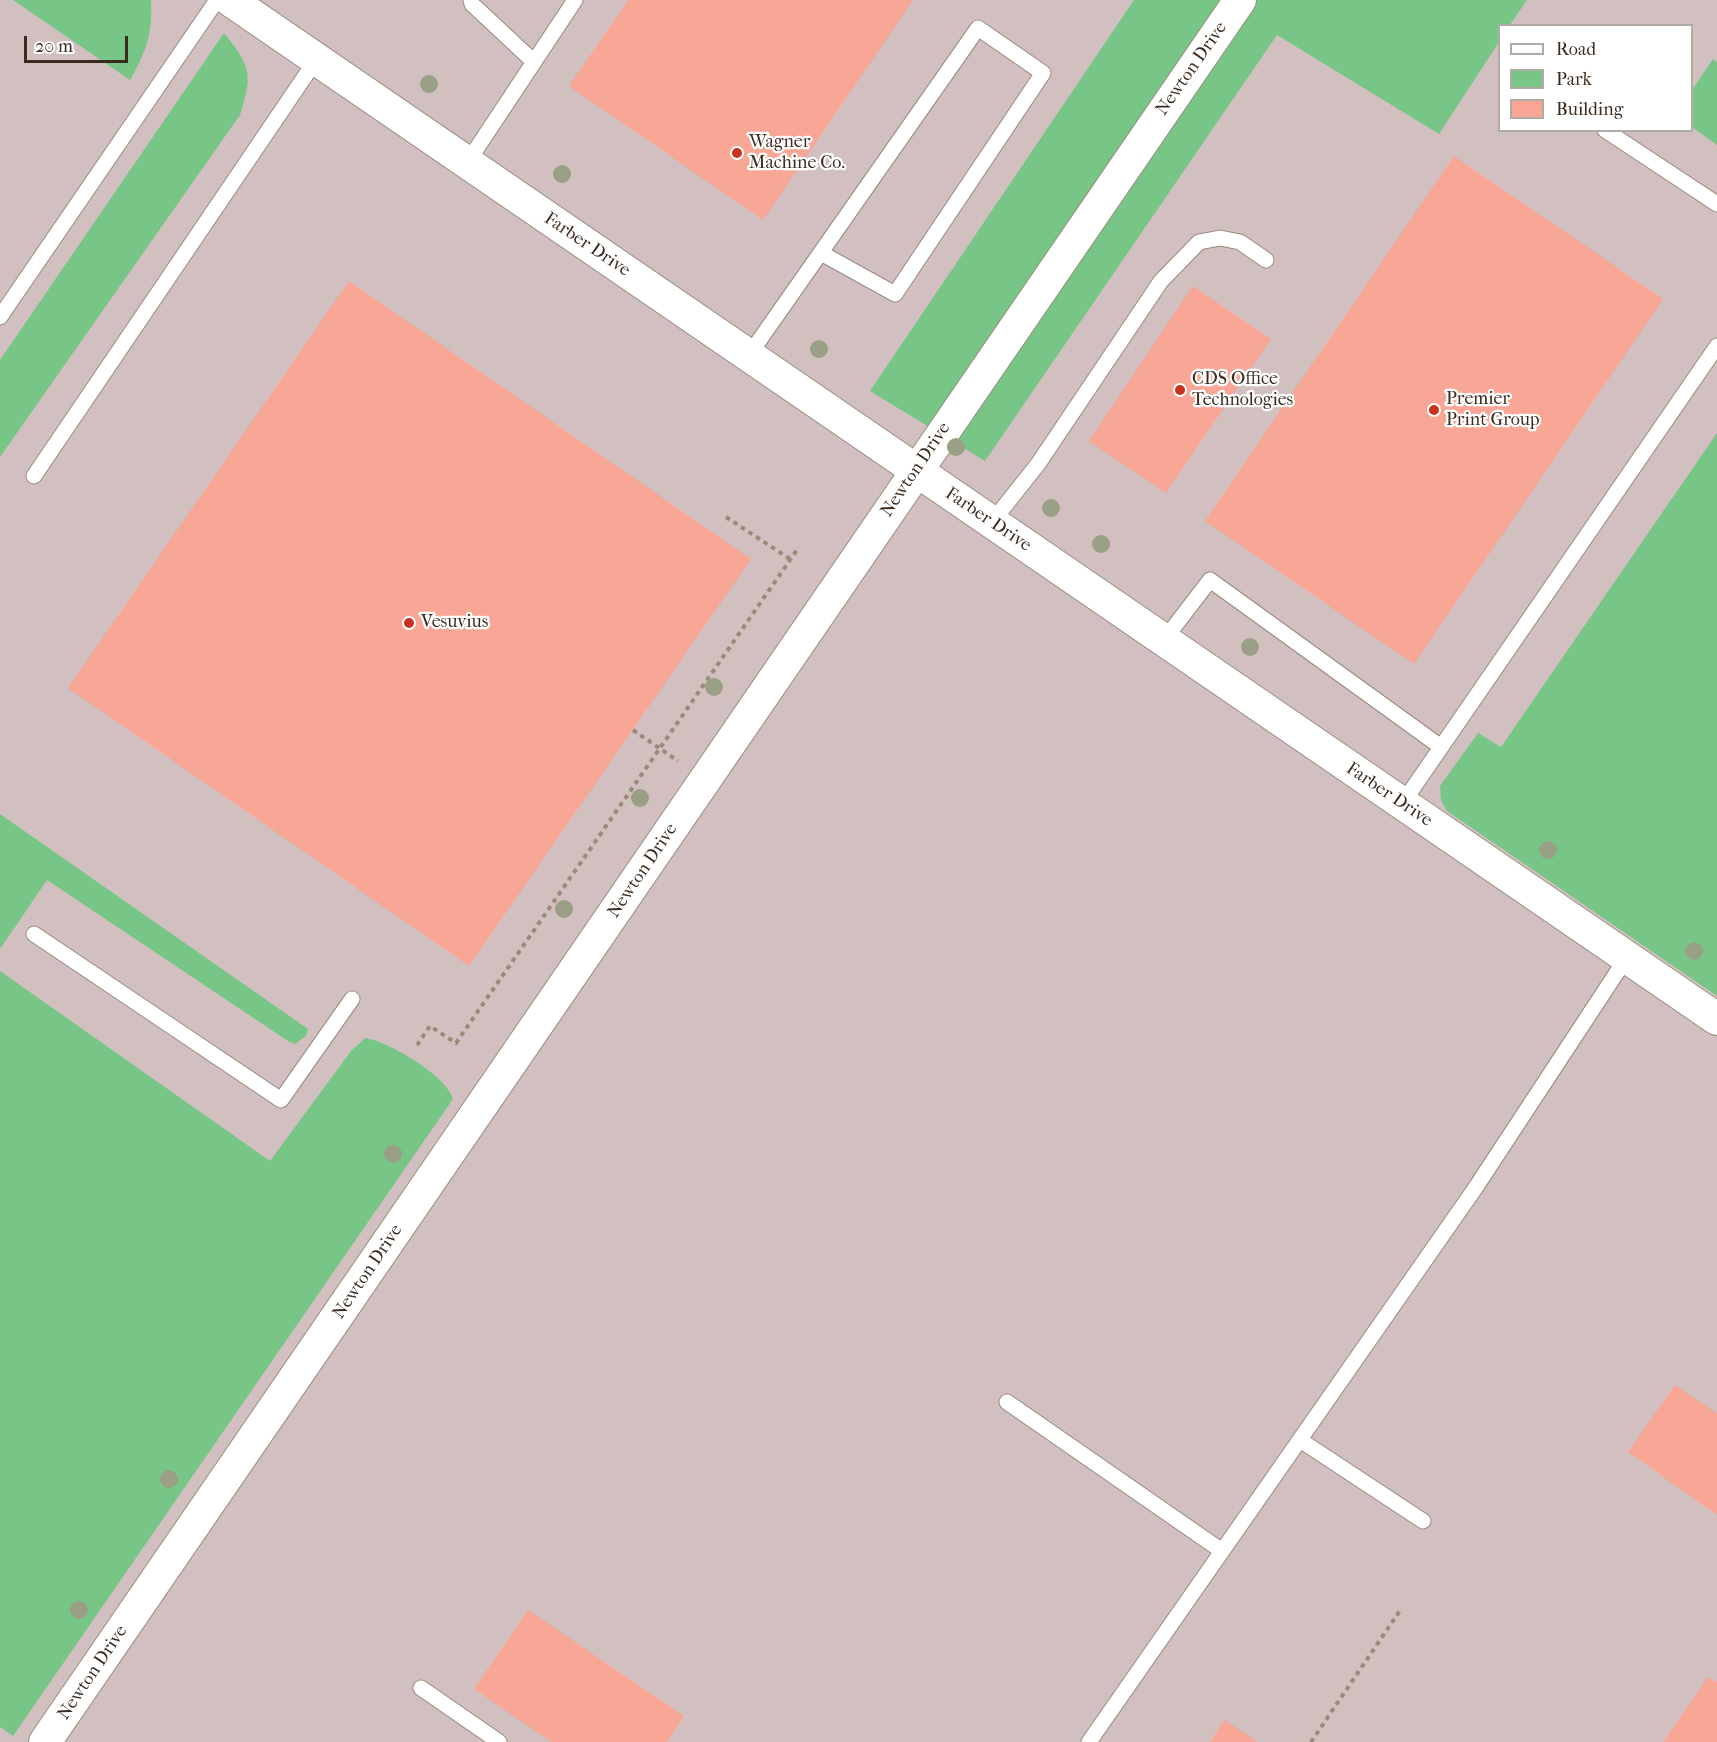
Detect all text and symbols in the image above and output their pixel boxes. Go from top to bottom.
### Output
street label: Newton Drive [1152,18,1232,120]
scale bar [27,24,130,62]
legend [1498,24,1693,132]
text: 20 m [35,36,73,57]
text: Road [1556,39,1596,60]
text: Park [1556,69,1592,90]
text: Building [1556,99,1623,120]
place label: Wagner Machine Co. [749,132,845,174]
marker: Wagner Machine Co. [730,146,744,160]
street label: Farber Drive [540,208,634,282]
place label: CDS Office Technologies [1192,369,1293,412]
marker: CDS Office Technologies [1173,383,1187,397]
place label: Premier Print Group [1446,389,1540,432]
marker: Premier Print Group [1427,403,1441,417]
street label: Newton Drive [877,419,955,521]
street label: Farber Drive [941,483,1035,557]
place label: Vesuvius [421,612,488,634]
marker: Vesuvius [402,616,416,630]
street label: Farber Drive [1342,758,1436,832]
street label: Newton Drive [604,820,682,922]
street label: Newton Drive [329,1221,407,1323]
street label: Newton Drive [54,1622,132,1724]

